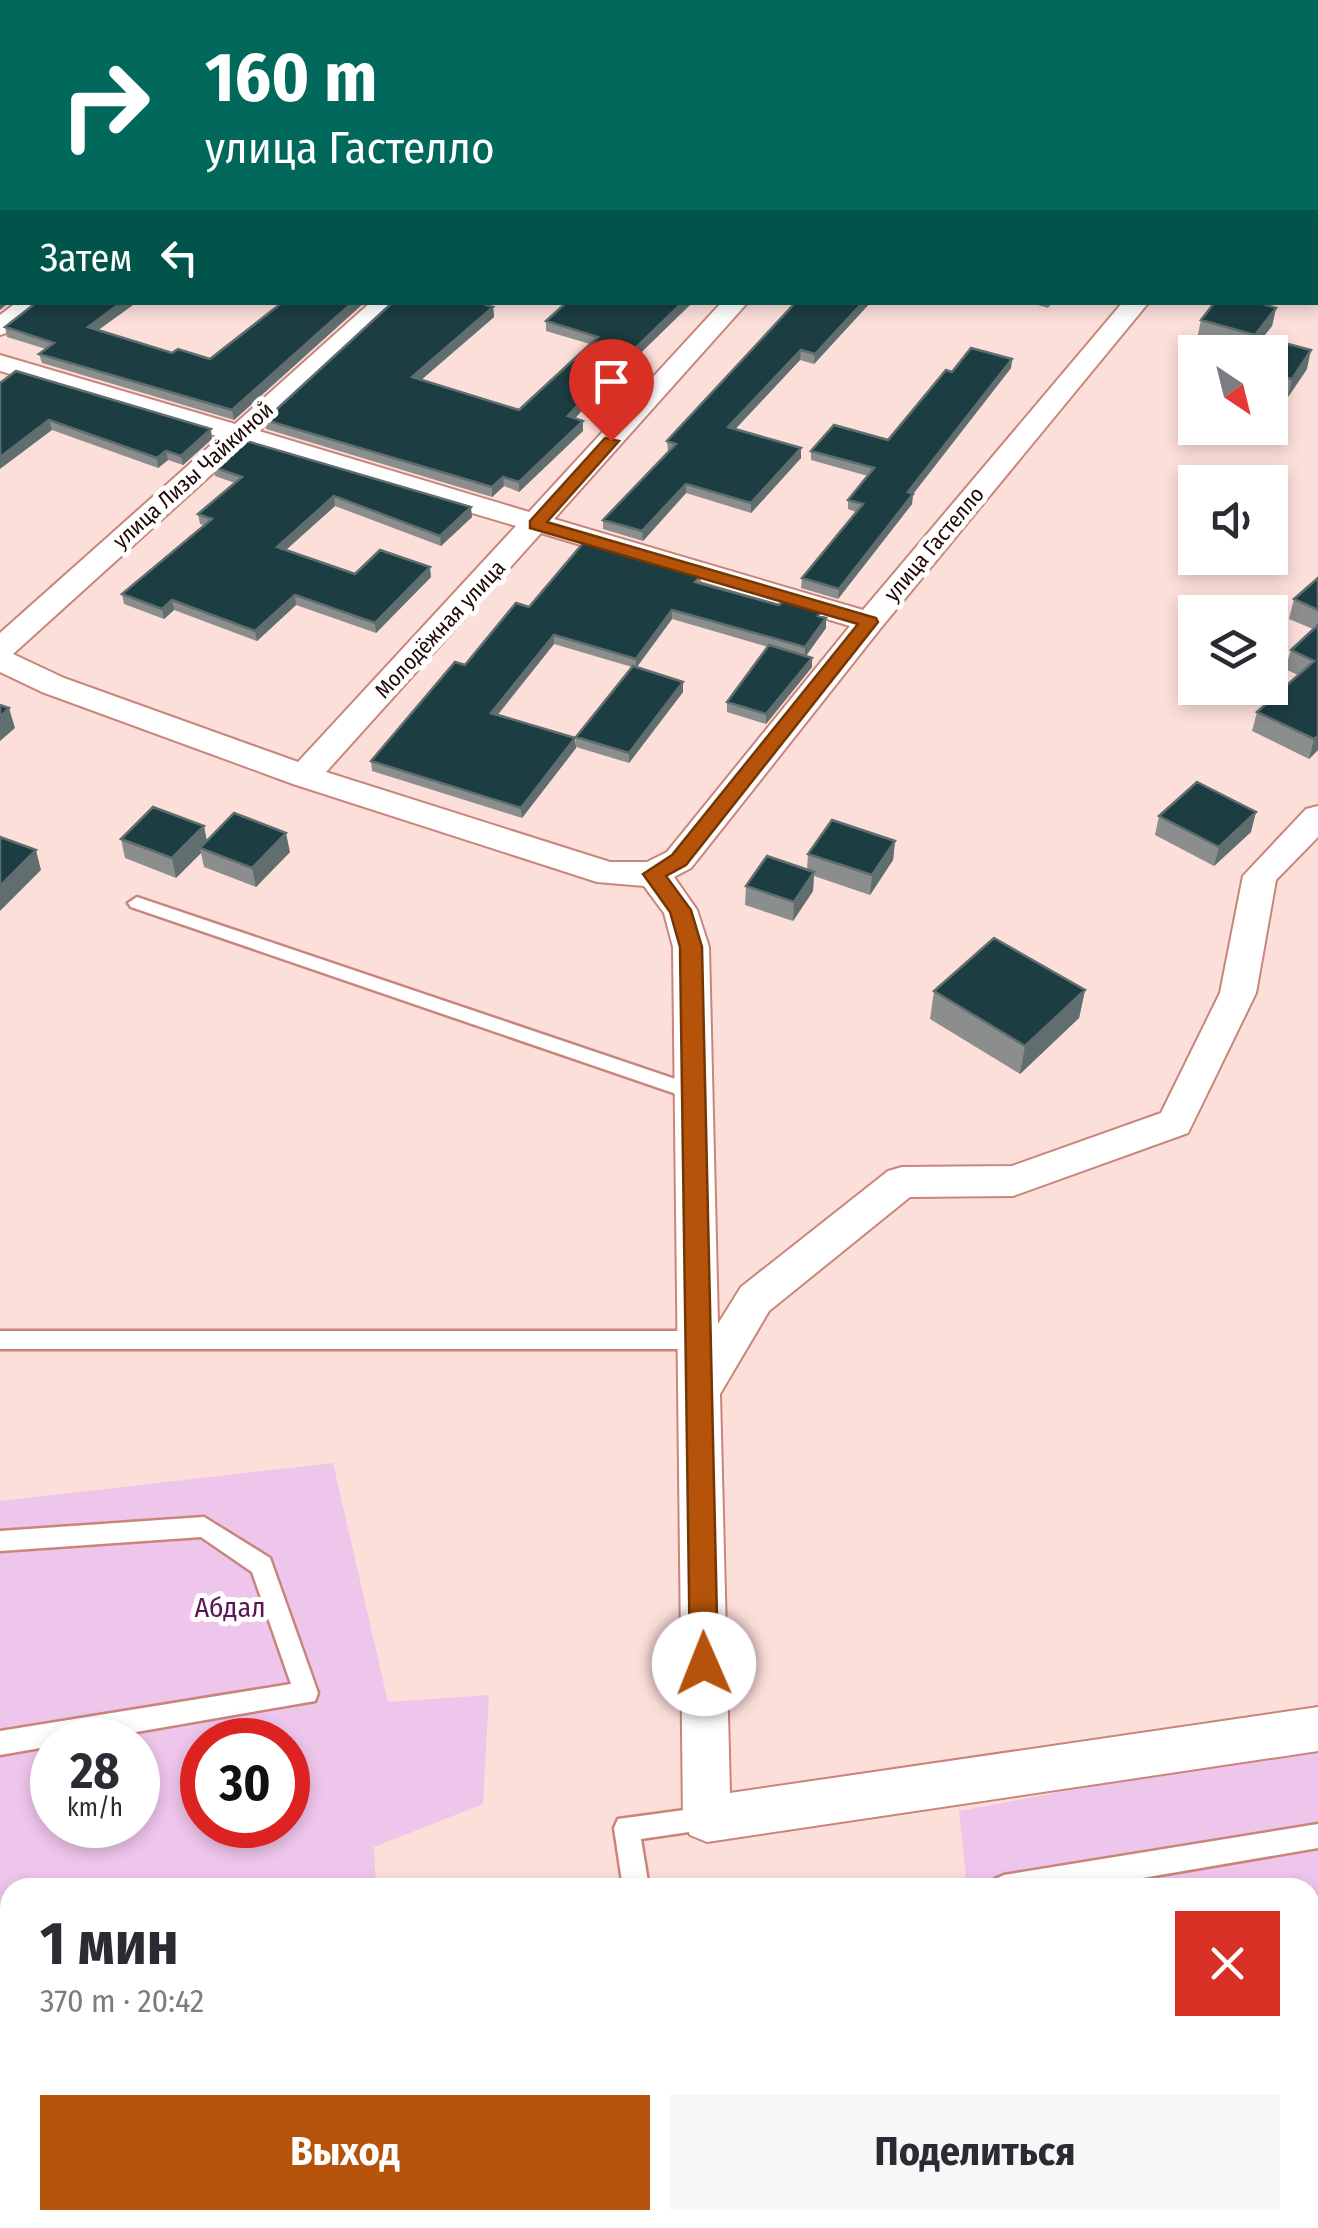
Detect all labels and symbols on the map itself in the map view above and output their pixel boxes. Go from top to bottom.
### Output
north arrow [1178,335,1288,445]
pin [569,339,654,442]
street label: улица Лизы Чайкиной [107,396,279,554]
street label: улица Гастелло [878,481,990,607]
street label: Молодёжная улица [369,554,511,704]
park label: Абдал [194,1591,266,1624]
position arrow [652,1612,756,1716]
speed limit sign: 30 [180,1718,310,1848]

